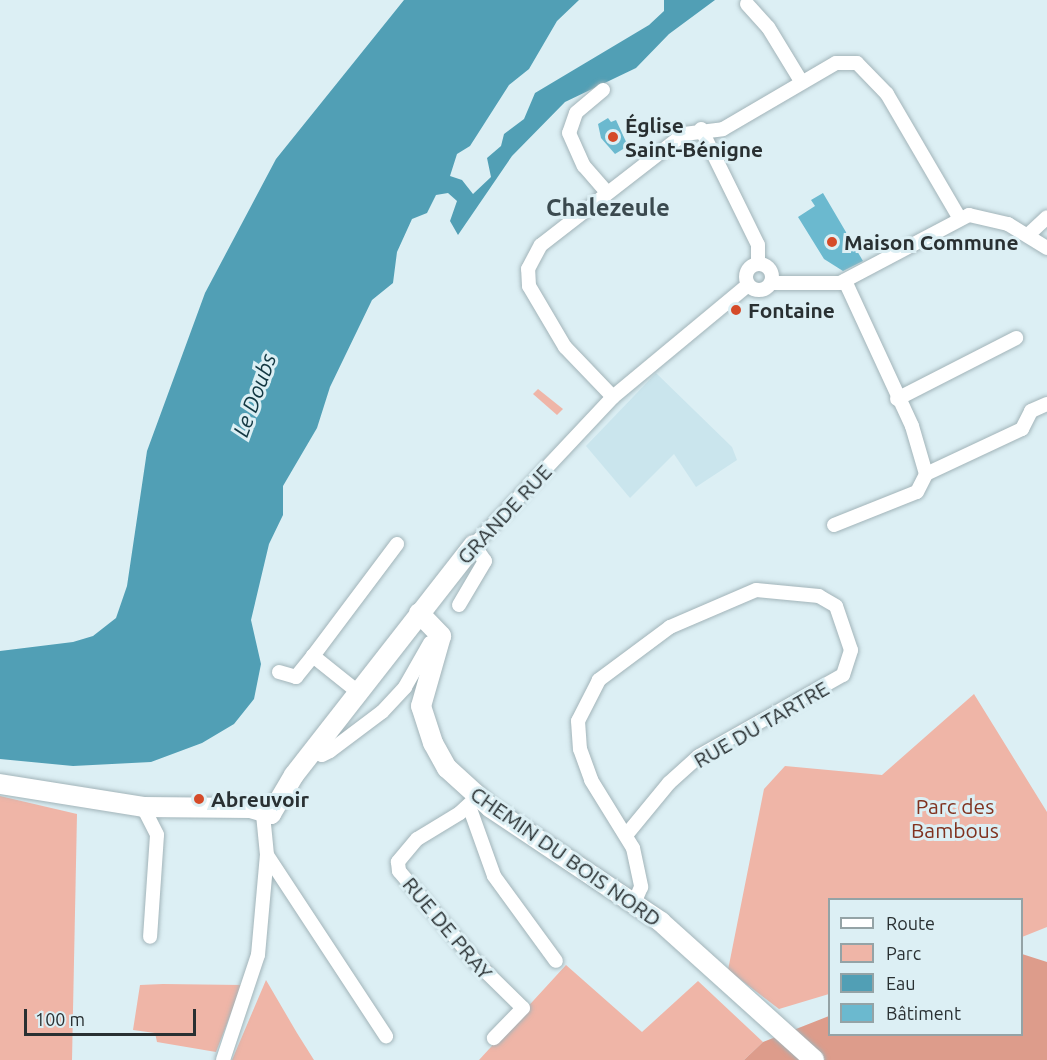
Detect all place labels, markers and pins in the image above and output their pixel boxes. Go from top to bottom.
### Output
place label: Église Saint-Bénigne [625,112,763,162]
marker: Église Saint-Bénigne [606,130,620,144]
place label: Maison Commune [844,229,1018,255]
marker: Maison Commune [825,235,839,249]
place label: Fontaine [748,297,835,323]
marker: Fontaine [729,303,743,317]
place label: Abreuvoir [211,786,309,812]
marker: Abreuvoir [192,792,206,806]

